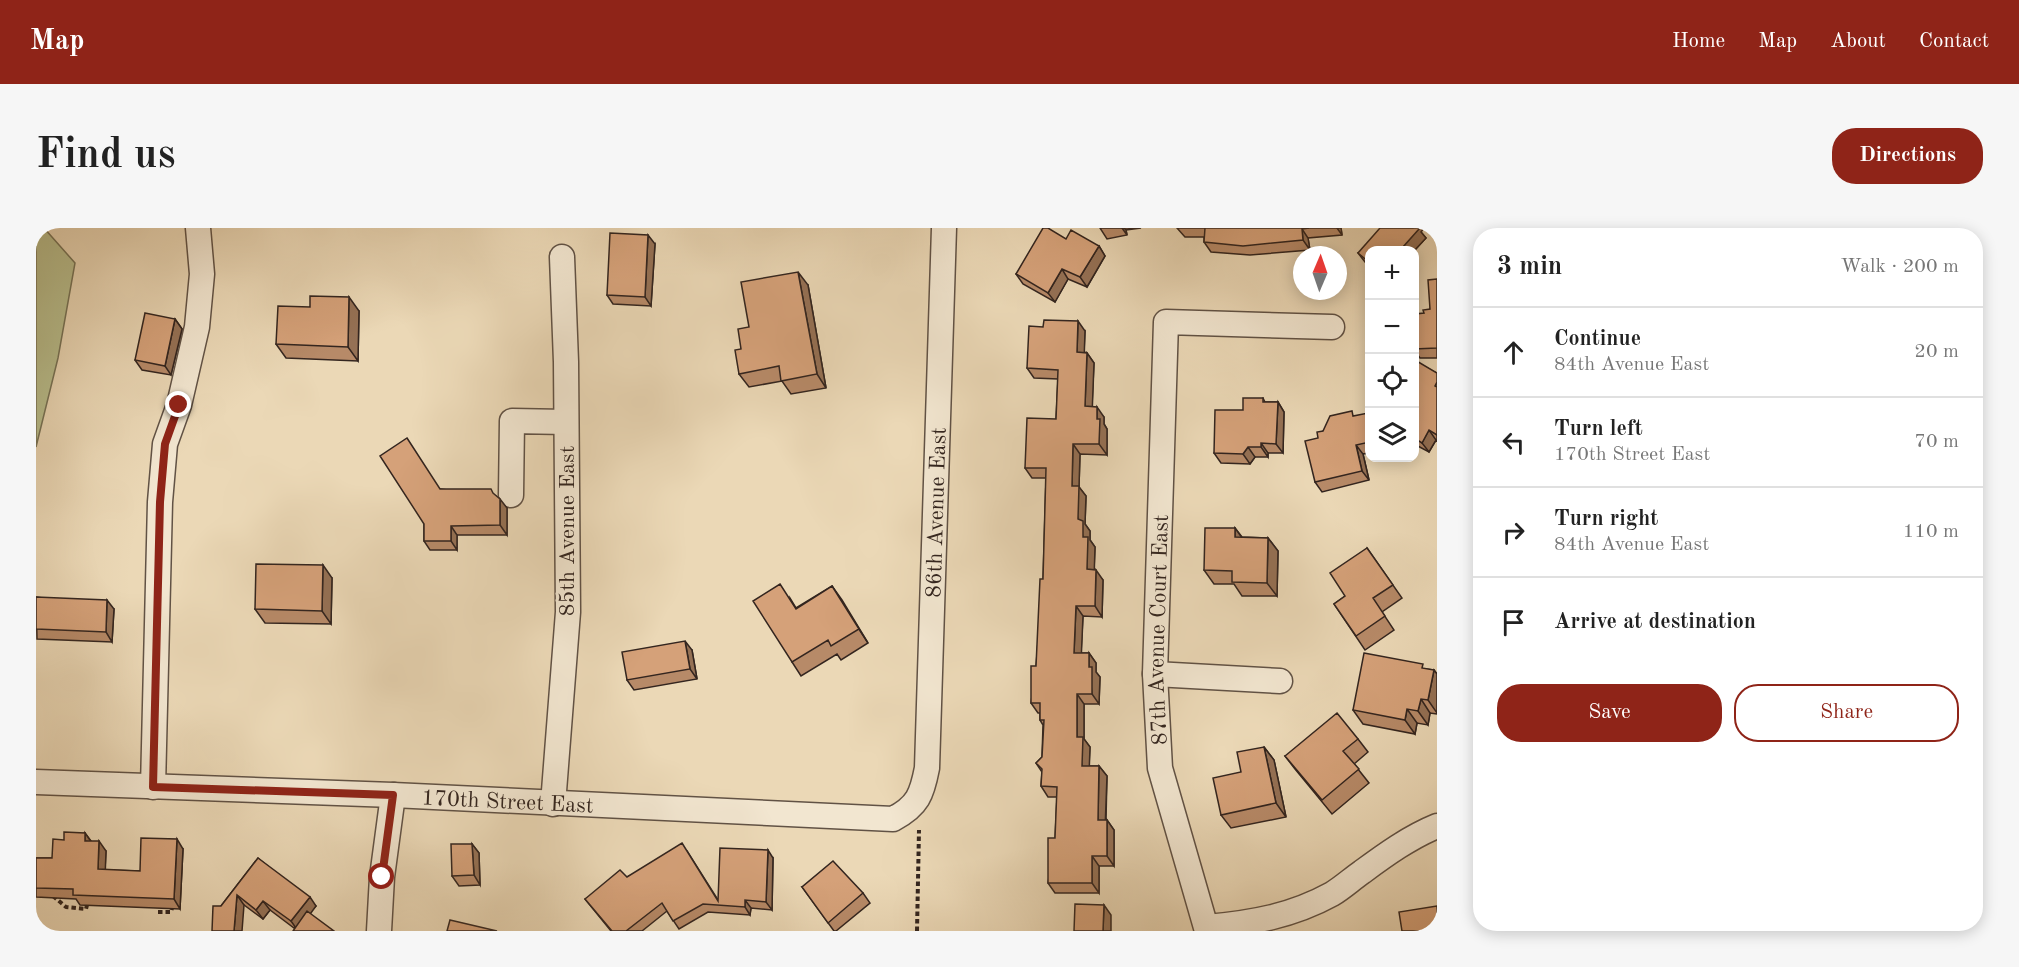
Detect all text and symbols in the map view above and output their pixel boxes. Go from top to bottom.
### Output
text: Map [30,28,84,56]
text: Home [1672,31,1725,52]
text: Map [1758,31,1797,52]
text: About [1830,31,1886,52]
text: Contact [1919,31,1989,52]
button: Directions [1832,128,1983,184]
text: Find us [36,135,175,177]
north arrow [1293,246,1347,300]
map controls [1365,246,1419,462]
button: + [1365,246,1419,300]
text: 3 min [1497,254,1562,280]
text: Walk · 200 m [1840,257,1959,277]
button: − [1365,300,1419,354]
text: Continue [1554,328,1641,350]
icon: ahead [1497,336,1530,369]
text: 20 m [1914,342,1959,362]
button: locate [1365,354,1419,408]
text: 84th Avenue East [1554,355,1709,375]
route end [165,391,191,417]
button: layers [1365,408,1419,462]
text: Turn left [1554,418,1643,440]
icon: left [1497,426,1530,459]
street label: 86th Avenue East [923,427,951,598]
text: 70 m [1914,432,1959,452]
text: 170th Street East [1554,445,1710,465]
street label: 85th Avenue East [557,446,579,616]
text: Turn right [1554,508,1658,530]
street label: 87th Avenue Court East [1146,514,1173,746]
icon: right [1497,516,1530,549]
text: 110 m [1903,522,1959,542]
text: 84th Avenue East [1554,535,1709,555]
icon: arrive [1497,606,1530,639]
text: Arrive at destination [1554,611,1756,633]
button: Save [1497,684,1722,742]
button: Share [1734,684,1959,742]
street label: 170th Street East [421,787,594,818]
route start [368,863,394,889]

